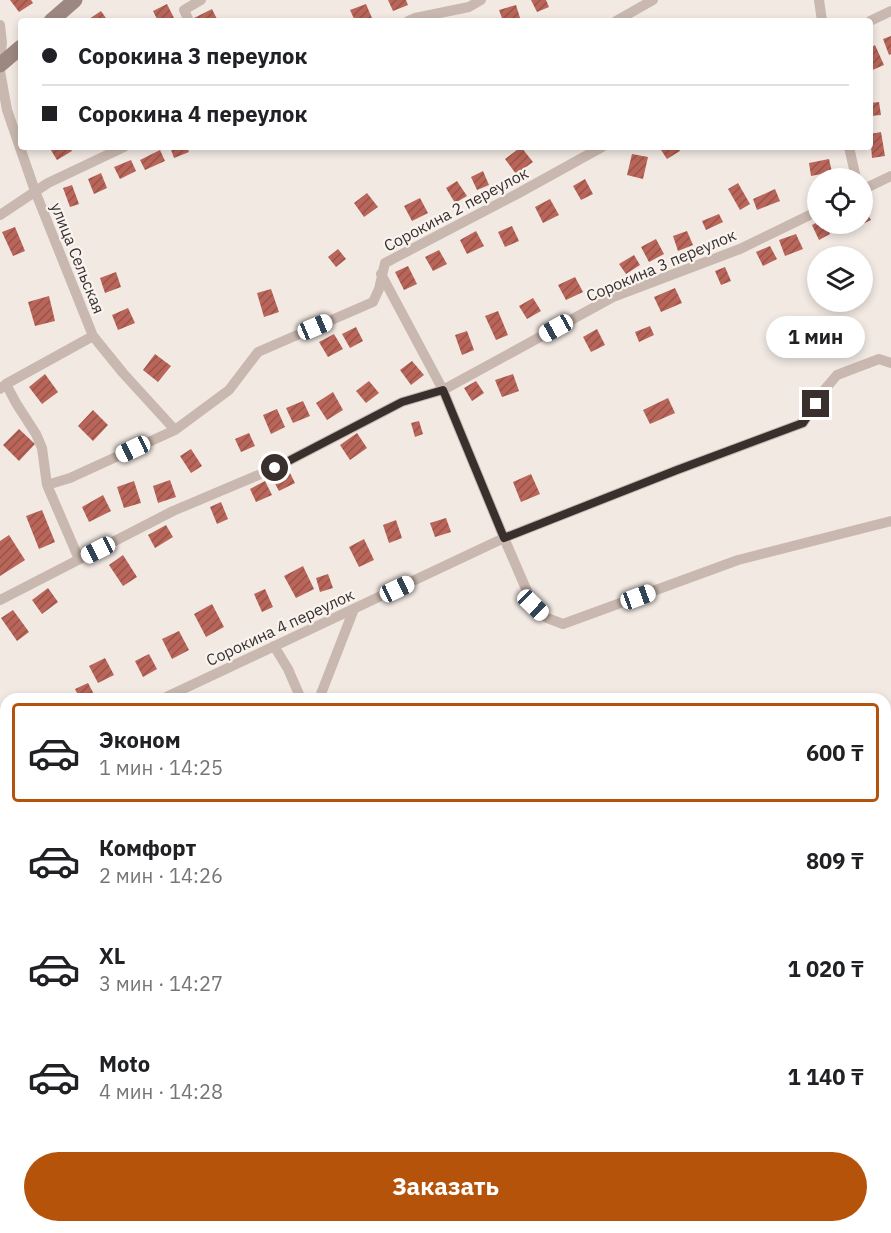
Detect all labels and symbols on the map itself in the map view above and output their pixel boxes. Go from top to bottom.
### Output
street label: Сорокина 2 переулок [380,162,532,256]
street label: улица Сельская [47,200,109,316]
street label: Сорокина 3 переулок [583,224,739,306]
car [536,311,576,345]
car [295,312,335,342]
callout: 1 мин [766,317,866,359]
route end [802,390,829,417]
car [113,433,153,465]
route start [261,454,288,481]
car [78,534,118,566]
car [377,573,417,605]
car [618,582,658,612]
street label: Сорокина 4 переулок [203,584,357,670]
car [514,586,552,624]

